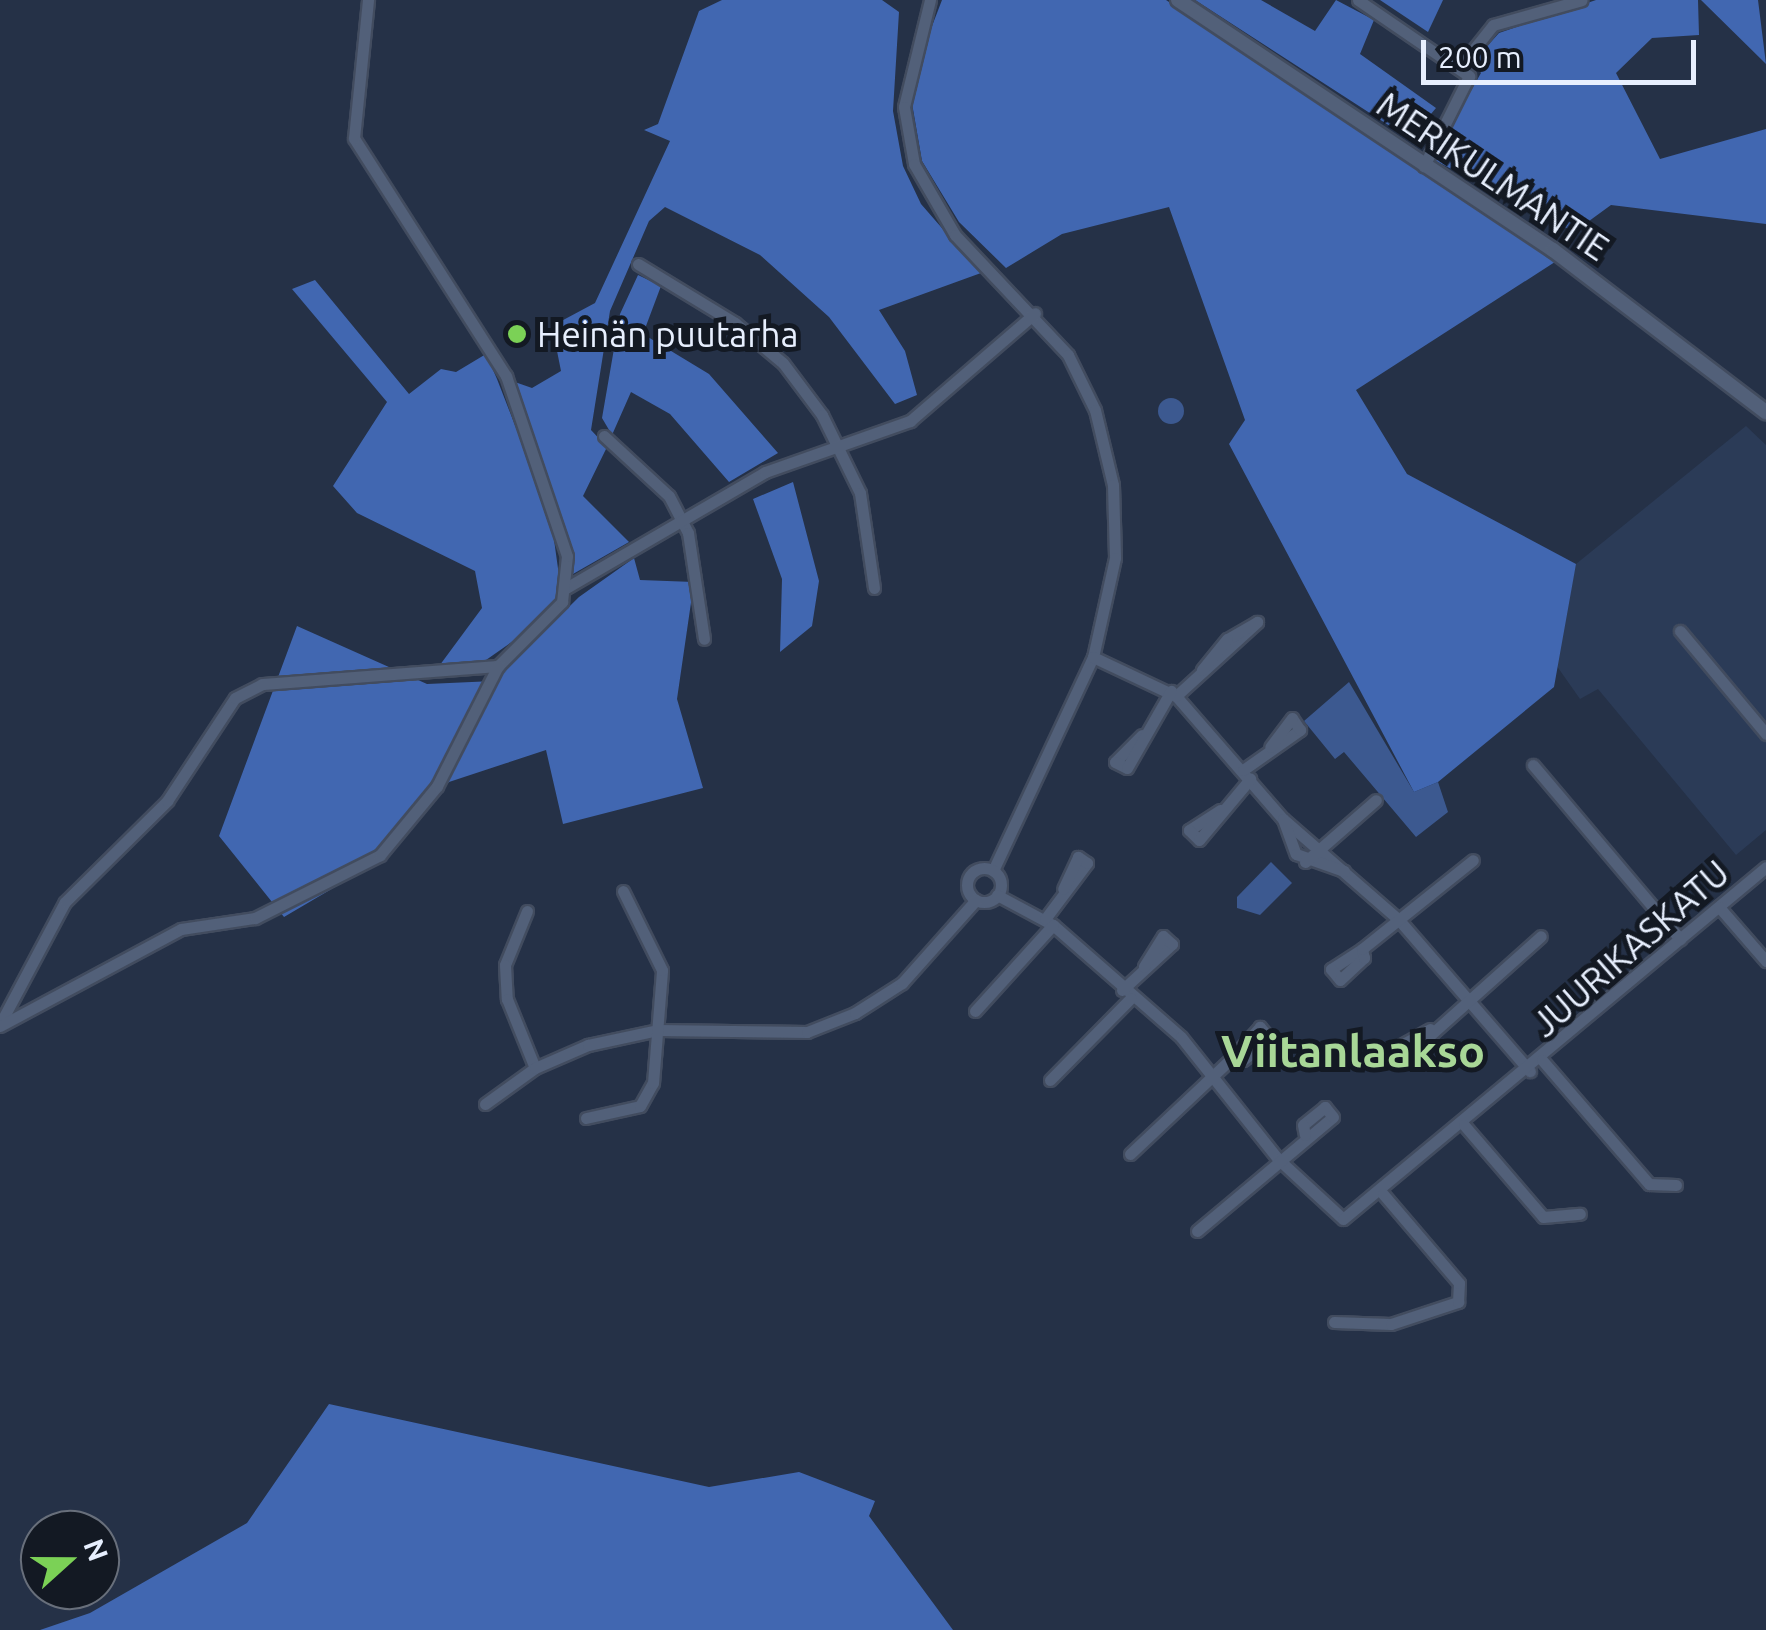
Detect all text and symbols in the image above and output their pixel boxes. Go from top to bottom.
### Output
scale bar [1426,20,1701,82]
text: 200 m [1438,40,1522,74]
street label: MERIKULMANTIE [1369,83,1617,269]
place label: Heinän puutarha [537,313,799,355]
marker: Heinän puutarha [506,323,528,345]
street label: JUURIKASKATU [1523,851,1737,1045]
district label: Viitanlaakso [1221,1024,1485,1078]
north arrow [20,1510,120,1610]
text: N [78,1534,115,1565]

